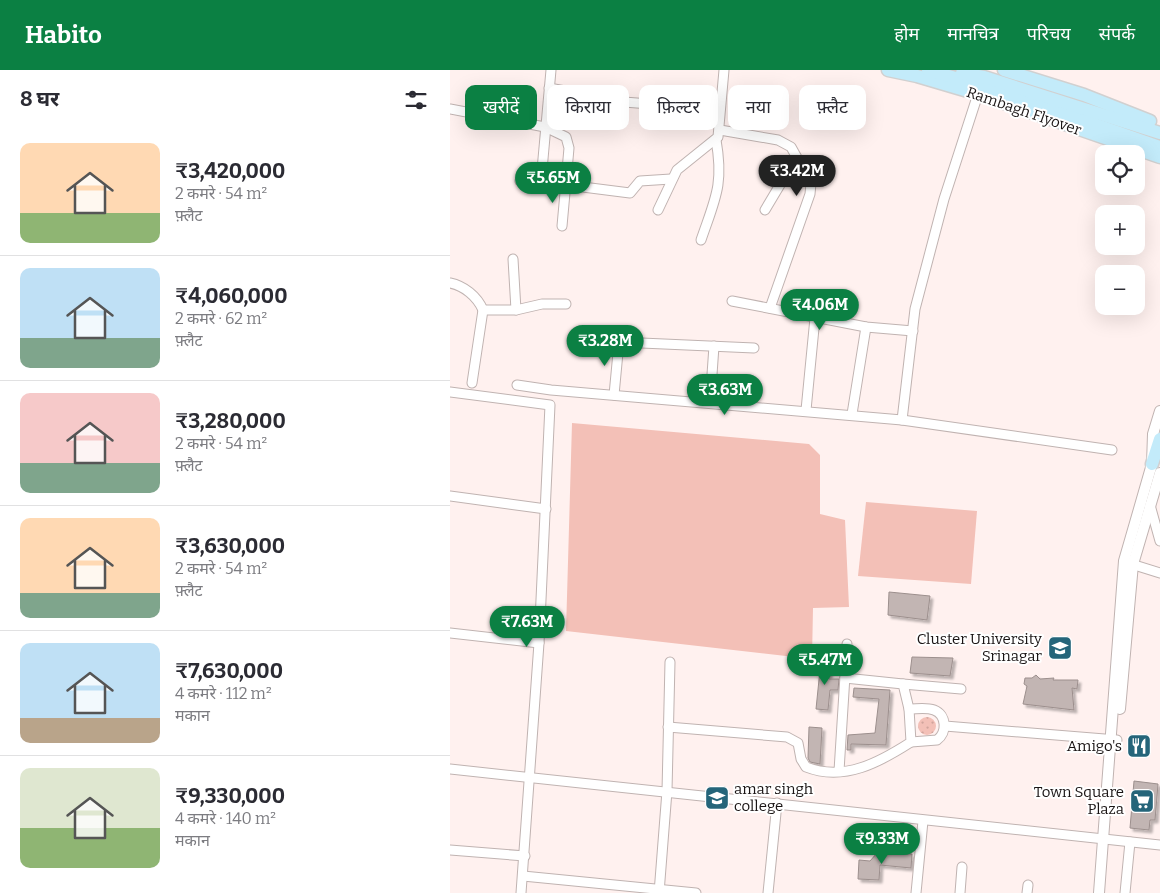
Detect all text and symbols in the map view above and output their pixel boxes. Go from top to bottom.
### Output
text: Habito [25,21,102,49]
text: होम [894,23,919,45]
text: मानचित्र [947,23,999,45]
text: परिचय [1027,23,1071,45]
text: संपर्क [1099,23,1135,45]
street label: Rambagh Flyover [964,83,1084,139]
chip: खरीदें [465,85,537,130]
chip: किराया [547,85,629,130]
chip: फ़िल्टर [639,85,718,130]
chip: नया [728,85,789,130]
chip: फ़्लैट [799,85,866,130]
text: 8 घर [20,86,59,112]
icon: filters [402,86,430,114]
map controls [1095,145,1145,315]
button: locate [1095,145,1145,195]
pin: ₹3.42M [756,154,838,197]
text: ₹3,420,000 [175,158,285,184]
text: ₹3.42M [770,161,824,180]
pin: ₹5.65M [512,162,594,204]
icon: home [60,163,120,223]
text: ₹5.65M [526,168,580,187]
text: 2 कमरे · 54 m² [175,184,267,203]
button: + [1095,205,1145,255]
text: फ़्लैट [175,206,203,225]
button: − [1095,265,1145,315]
text: ₹4,060,000 [175,283,288,309]
icon: home [60,288,120,348]
pin: ₹4.06M [779,288,861,331]
text: ₹4.06M [792,295,848,314]
text: 2 कमरे · 62 m² [175,309,267,328]
pin: ₹3.28M [564,324,646,367]
text: फ़्लैट [175,331,203,350]
text: ₹3.28M [578,331,632,350]
pin: ₹3.63M [684,374,766,416]
text: ₹3.63M [698,380,752,399]
text: ₹3,280,000 [175,408,286,434]
icon: home [60,413,120,473]
text: 2 कमरे · 54 m² [175,434,267,453]
text: फ़्लैट [175,456,203,475]
text: ₹3,630,000 [175,533,285,559]
icon: home [60,538,120,598]
text: 2 कमरे · 54 m² [175,559,267,578]
text: फ़्लैट [175,581,203,600]
pin: ₹7.63M [486,606,568,648]
text: ₹7.63M [501,612,553,631]
place label: Cluster University Srinagar [917,630,1042,665]
school or university icon: Cluster University Srinagar [1047,635,1073,661]
pin: ₹5.47M [784,644,866,686]
text: ₹5.47M [798,650,852,669]
text: ₹7,630,000 [175,658,283,684]
icon: home [60,663,120,723]
text: 4 कमरे · 112 m² [175,684,272,703]
text: मकान [175,706,210,725]
restaurant icon: Amigo's [1126,733,1152,759]
place label: Amigo's [1067,737,1122,755]
place label: amar singh college [734,780,814,815]
text: ₹9,330,000 [175,783,285,809]
place label: Town Square Plaza [1034,783,1124,818]
school or university icon: amar singh college [704,785,730,811]
icon: home [60,788,120,848]
supermarket icon: Town Square Plaza [1129,788,1155,814]
text: 4 कमरे · 140 m² [175,809,276,828]
pin: ₹9.33M [841,822,923,865]
text: ₹9.33M [855,829,909,848]
text: मकान [175,831,210,850]

